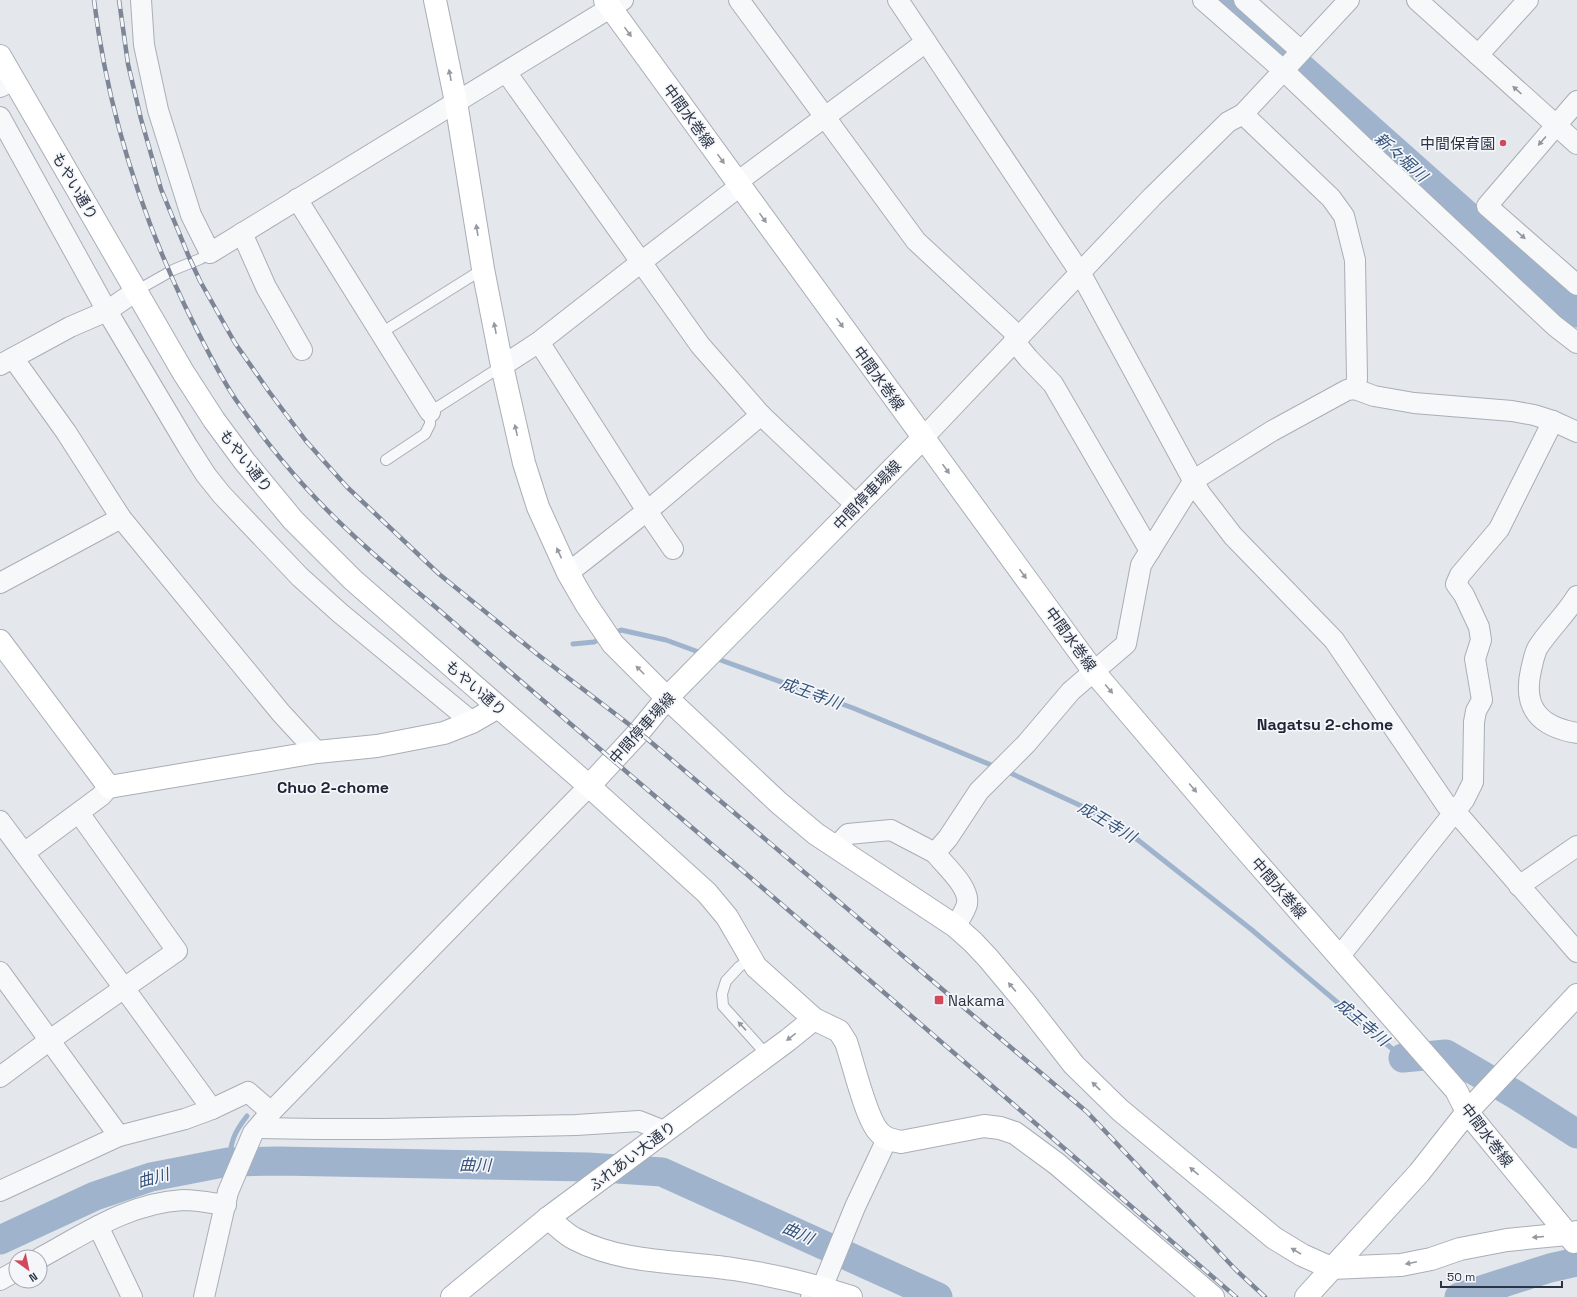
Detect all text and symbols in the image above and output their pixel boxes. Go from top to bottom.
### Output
one-way arrow [624,26,632,37]
one-way arrow [447,69,453,81]
street label: 中間水巻線 [659,80,719,152]
one-way arrow [1512,85,1522,95]
water label: 新々堀川 [1370,128,1433,188]
place label: 中間保育園 [1420,134,1495,153]
one-way arrow [1537,136,1547,146]
marker: 中間保育園 [1498,138,1508,148]
street label: もやい通り [48,149,102,223]
one-way arrow [717,154,725,165]
one-way arrow [759,213,767,223]
one-way arrow [474,224,480,237]
one-way arrow [1515,231,1526,240]
one-way arrow [835,318,843,328]
one-way arrow [491,322,497,334]
street label: 中間水巻線 [849,342,909,414]
one-way arrow [513,424,519,437]
street label: もやい通り [215,426,277,496]
street label: 中間停車場線 [829,456,905,534]
one-way arrow [942,464,950,475]
one-way arrow [556,547,562,558]
one-way arrow [1019,569,1027,579]
street label: 中間水巻線 [1041,603,1101,675]
street label: もやい通り [441,656,511,720]
one-way arrow [635,666,645,675]
water label: 成王寺川 [777,672,847,714]
one-way arrow [1105,684,1114,694]
street label: 中間停車場線 [605,688,679,768]
district label: Nagatsu 2-chome [1257,714,1393,735]
district label: Chuo 2-chome [277,777,389,798]
one-way arrow [1189,783,1198,794]
water label: 成王寺川 [1074,797,1142,849]
street label: 中間水巻線 [1247,853,1311,923]
one-way arrow [1007,981,1016,992]
place label: Nakama [948,991,1005,1010]
water label: 成王寺川 [1331,993,1395,1052]
marker: Nakama [933,994,945,1006]
one-way arrow [737,1020,746,1031]
one-way arrow [786,1033,797,1042]
one-way arrow [1091,1081,1101,1091]
street label: 中間水巻線 [1457,1099,1517,1171]
street label: ふれあい大通り [584,1117,680,1195]
water label: 曲川 [459,1154,493,1176]
water label: 曲川 [135,1163,173,1192]
one-way arrow [1188,1167,1199,1175]
water label: 曲川 [779,1217,819,1250]
one-way arrow [1532,1233,1544,1240]
one-way arrow [1291,1247,1301,1255]
north arrow [8,1249,48,1289]
one-way arrow [1405,1260,1418,1266]
scale bar [1441,1263,1562,1289]
text: 50 m [1447,1269,1475,1285]
text: N [27,1270,40,1285]

